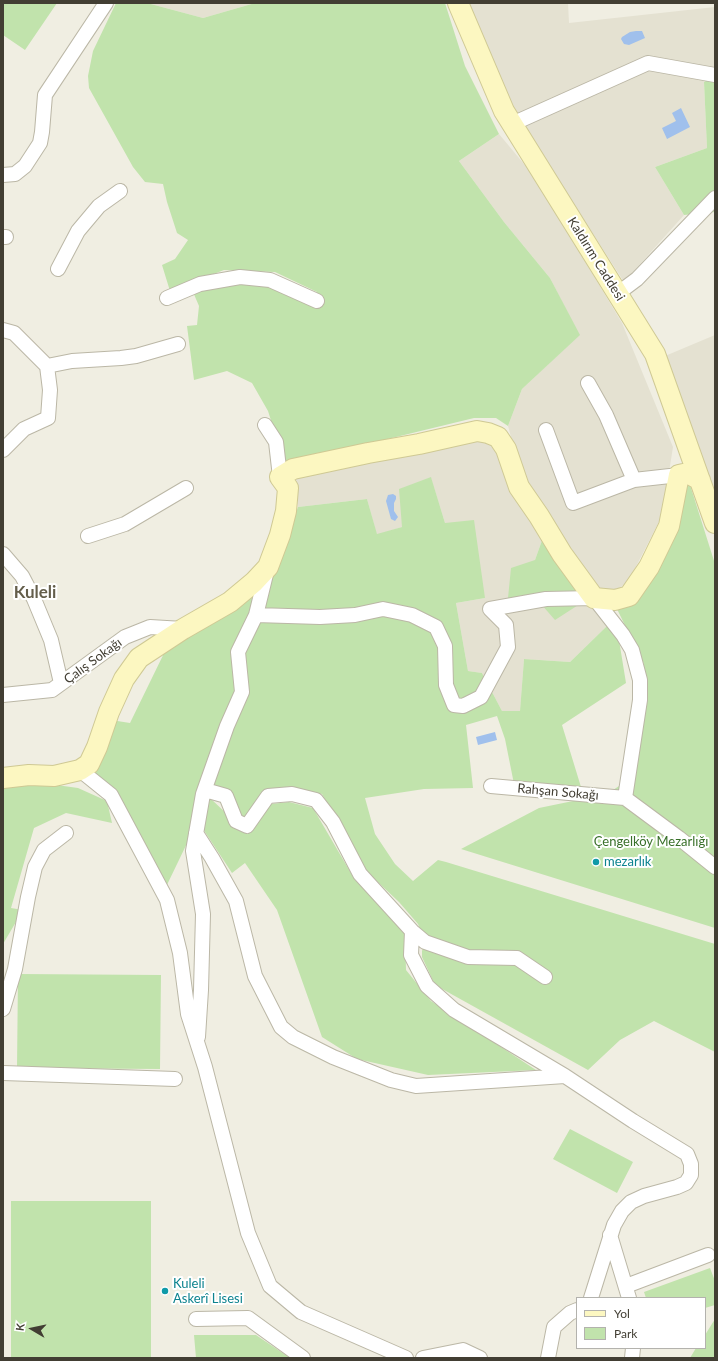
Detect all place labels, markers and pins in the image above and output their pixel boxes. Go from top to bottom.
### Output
place label: mezarlık [604,854,651,870]
marker: mezarlık [591,857,601,867]
place label: Kuleli Askerî Lisesi [173,1276,243,1307]
marker: Kuleli Askerî Lisesi [160,1286,170,1296]

